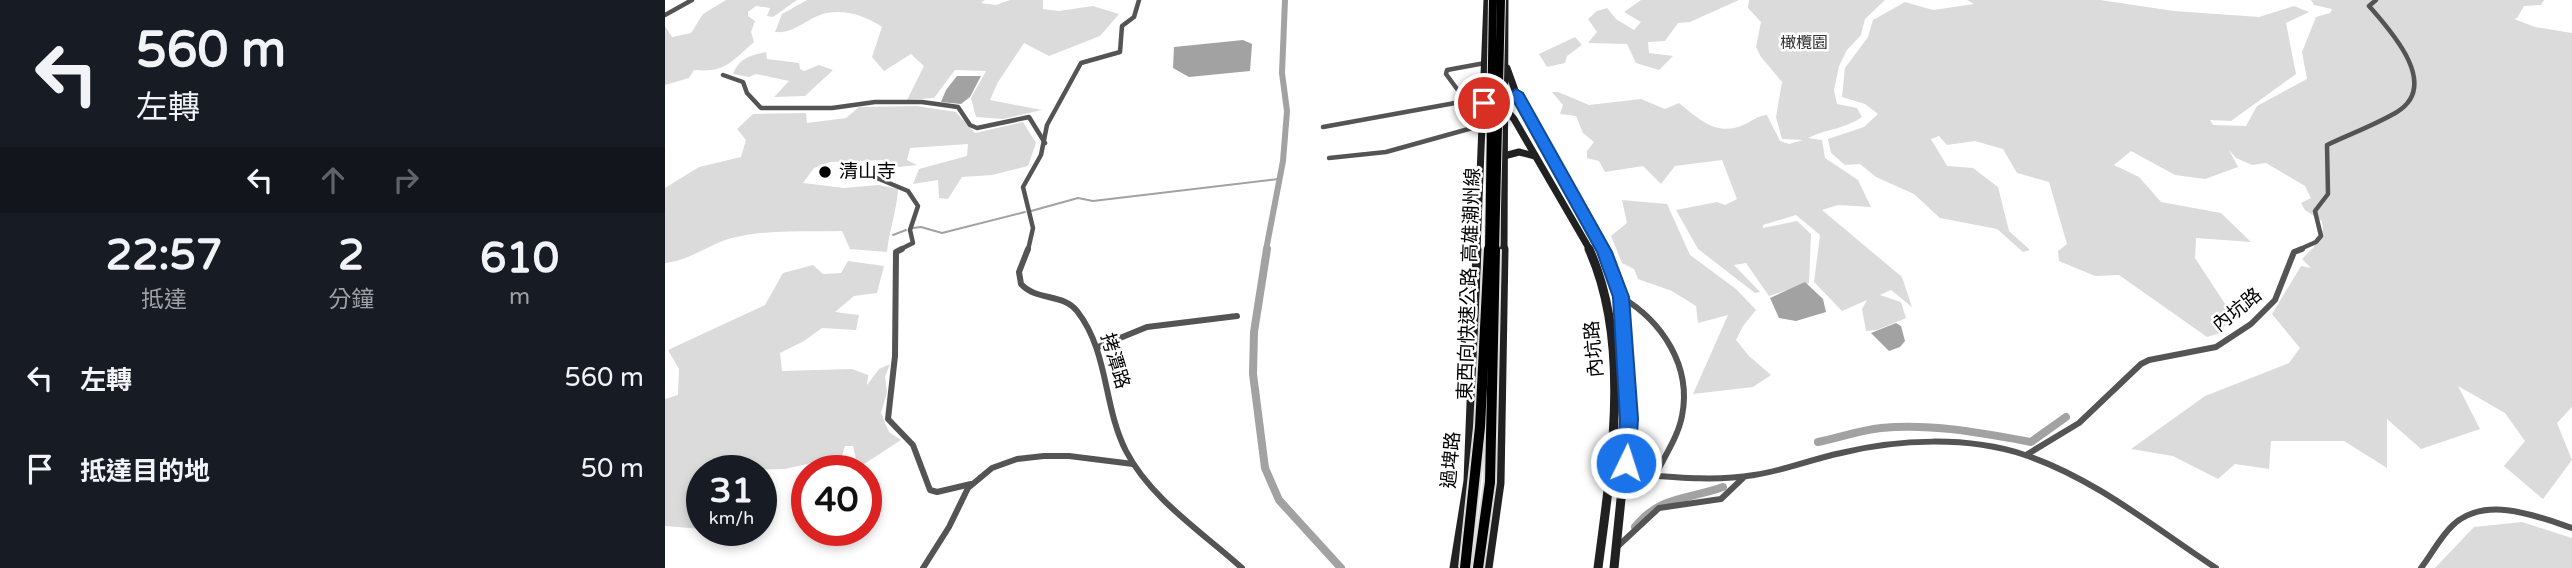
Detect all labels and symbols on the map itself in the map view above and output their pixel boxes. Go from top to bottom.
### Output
park label: 橄欖園 [1780,33,1828,53]
pin [1454,73,1514,133]
place label: 清山寺 [839,161,896,183]
marker: 清山寺 [817,164,833,180]
street label: 東西向快速公路 高雄潮州線 [1454,167,1484,401]
street label: 內坑路 [2208,284,2266,336]
street label: 內坑路 [1581,320,1607,378]
street label: 拷潭路 [1096,331,1134,391]
position arrow [1589,426,1663,500]
street label: 過埤路 [1438,431,1464,489]
speed limit sign: 40 [791,455,882,546]

